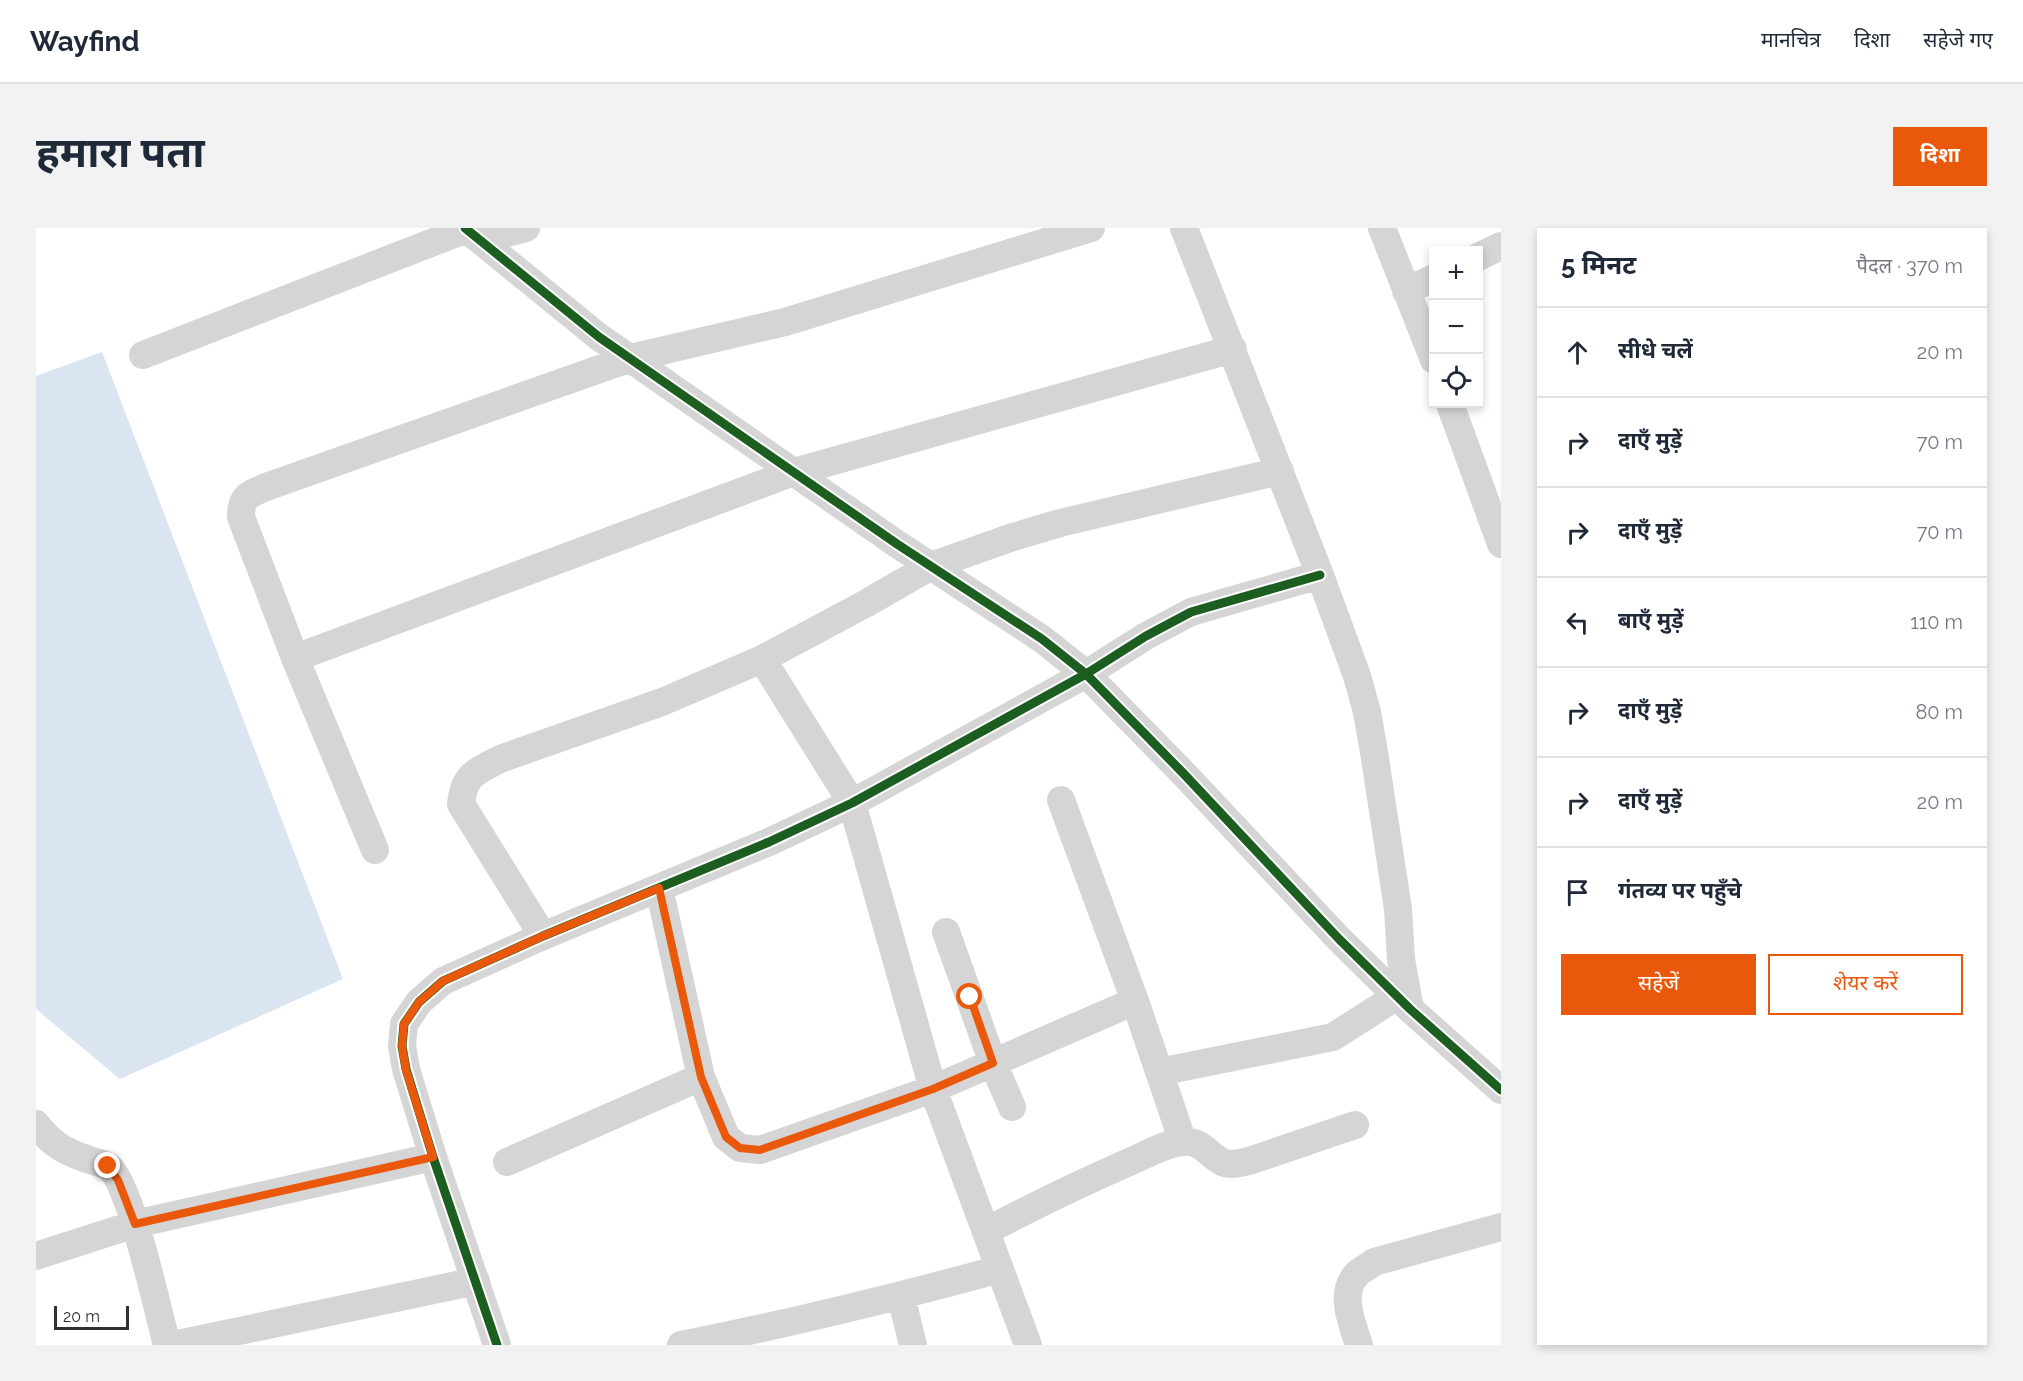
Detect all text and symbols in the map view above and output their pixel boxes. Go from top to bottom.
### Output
text: Wayfind [30,25,140,58]
text: मानचित्र [1761,27,1821,52]
text: दिशा [1854,27,1890,52]
text: सहेजे गए [1923,27,1993,52]
button: दिशा [1893,127,1987,186]
text: हमारा पता [36,128,205,177]
map controls [1429,246,1483,408]
button: + [1429,246,1483,300]
text: 5 मिनट [1561,250,1636,280]
text: पैदल · 370 m [1857,254,1963,278]
button: − [1429,300,1483,354]
icon: ahead [1561,336,1594,369]
text: सीधे चलें [1618,337,1693,363]
text: 20 m [1917,340,1963,364]
button: locate [1429,354,1483,408]
icon: right [1561,426,1594,459]
text: दाएँ मुड़ें [1618,427,1682,453]
text: 70 m [1917,430,1963,454]
icon: right [1561,516,1594,549]
text: दाएँ मुड़ें [1618,517,1682,543]
text: 70 m [1917,520,1963,544]
icon: left [1561,606,1594,639]
text: बाएँ मुड़ें [1618,607,1684,633]
text: 110 m [1910,610,1963,634]
icon: right [1561,696,1594,729]
text: दाएँ मुड़ें [1618,697,1682,723]
text: 80 m [1915,700,1963,724]
icon: right [1561,786,1594,819]
text: दाएँ मुड़ें [1618,787,1682,813]
text: 20 m [1917,790,1963,814]
icon: arrive [1561,876,1594,909]
text: गंतव्य पर पहुँचे [1618,877,1742,903]
button: सहेजें [1561,954,1756,1015]
button: शेयर करें [1768,954,1963,1015]
route start [956,983,982,1009]
route end [94,1152,120,1178]
scale bar [54,1303,129,1330]
text: 20 m [63,1307,100,1326]

